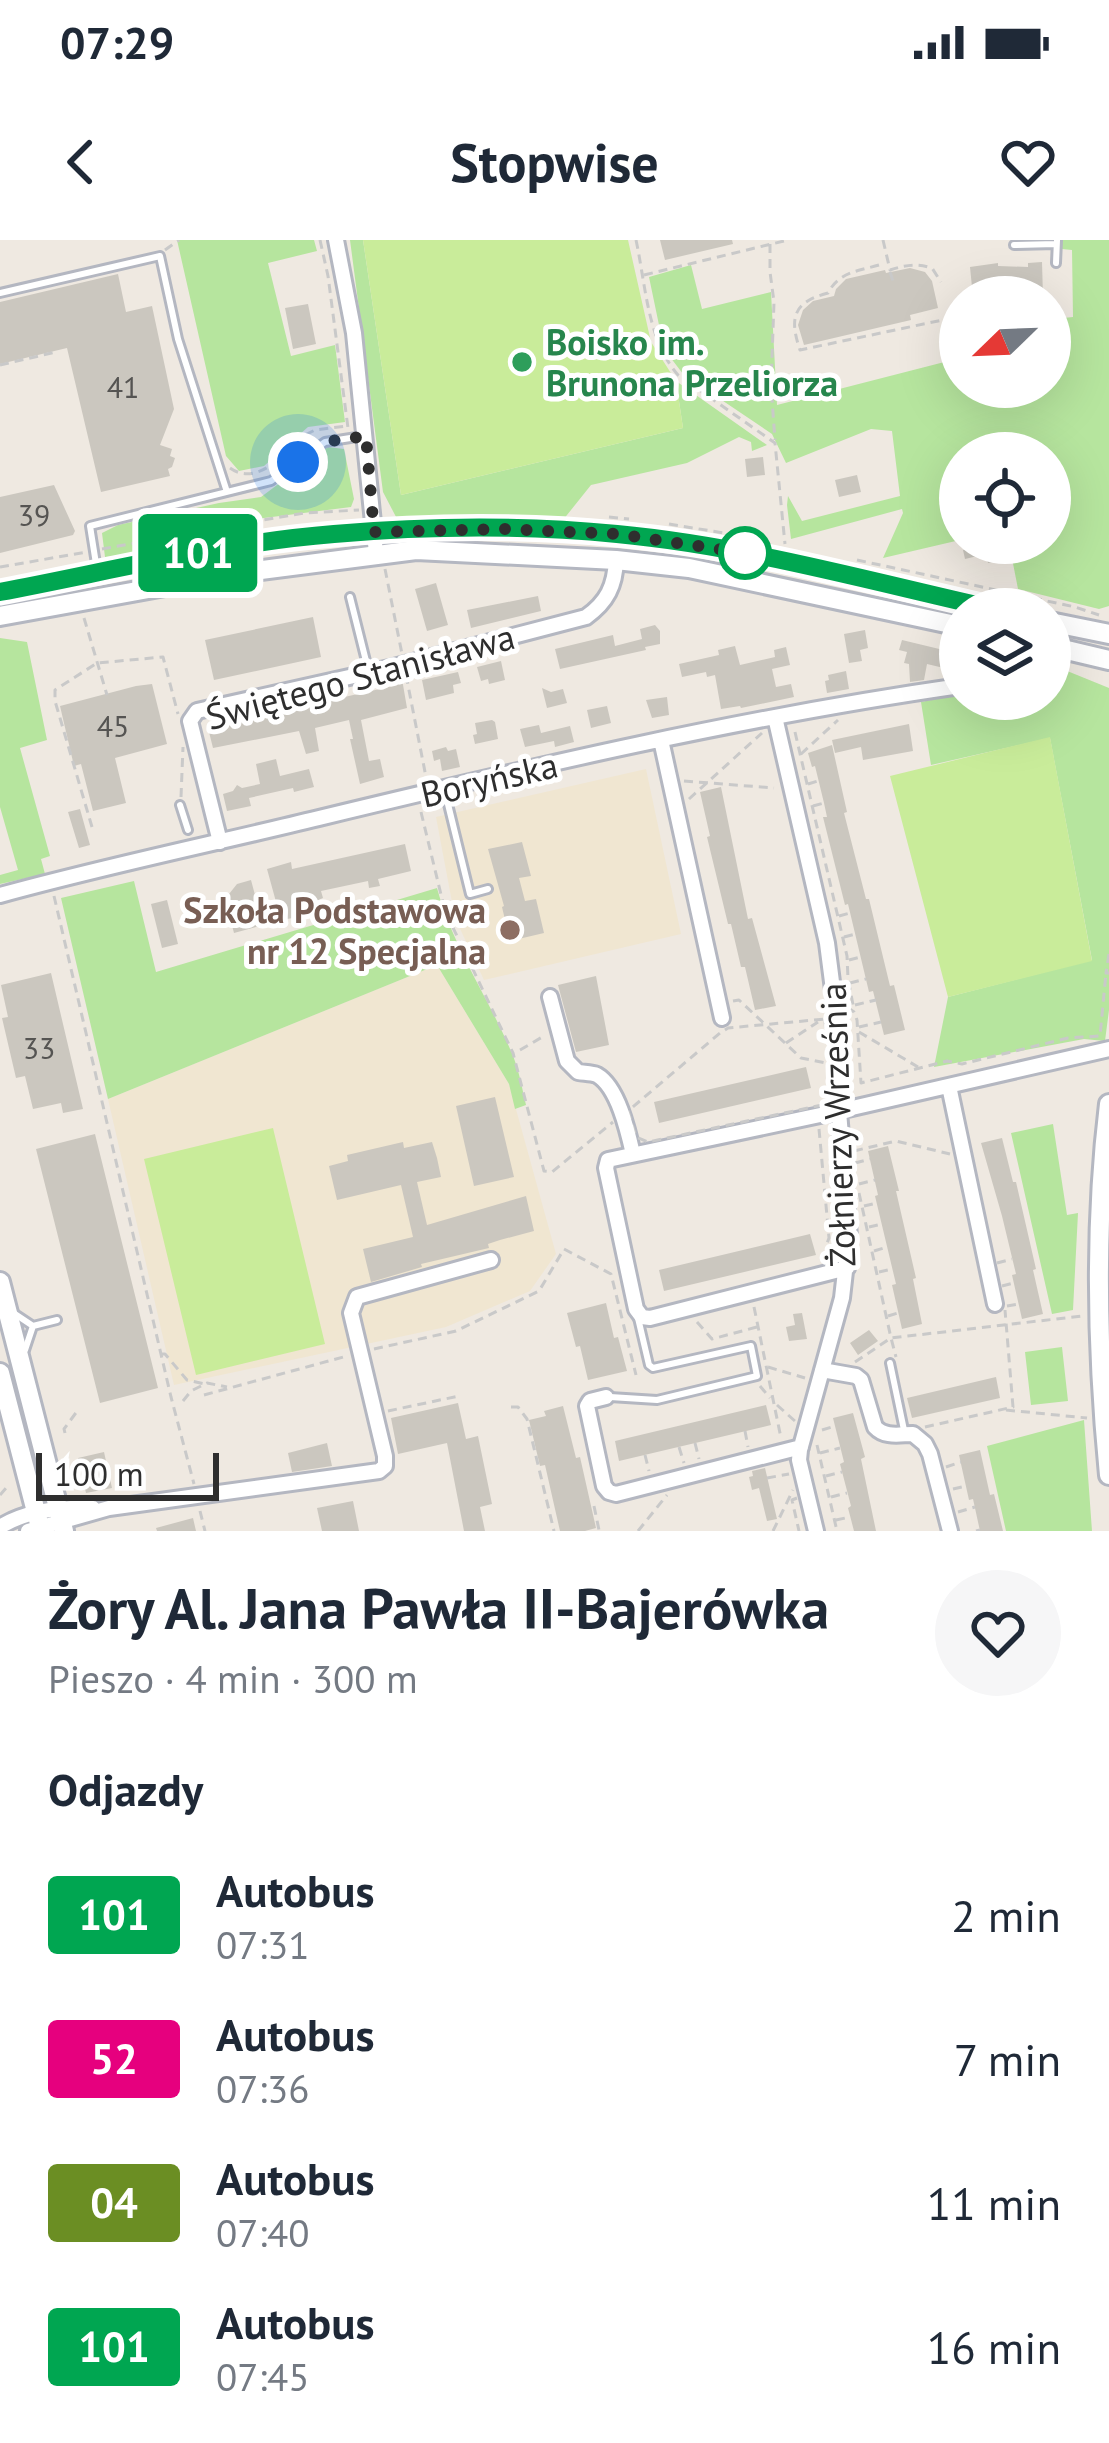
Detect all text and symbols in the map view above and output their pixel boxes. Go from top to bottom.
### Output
text: 07:29 [60,13,174,71]
text: Stopwise [450,127,659,197]
icon: back [48,129,114,195]
icon: heart [995,129,1061,195]
north arrow [939,276,1071,408]
map controls [939,276,1071,720]
place label: Boisko im. Brunona Przeliorza [546,318,838,406]
marker: Boisko im. Brunona Przeliorza [509,349,535,375]
house number: 41 [107,367,139,406]
your location [268,432,328,492]
button: locate [939,432,1071,564]
house number: 39 [18,495,50,534]
line badge: 101 [129,514,267,592]
text: 101 [162,525,234,580]
unlabelled marker [720,528,770,578]
button: layers [939,588,1071,720]
street label: Świętego Stanisława [200,612,520,740]
house number: 45 [97,706,129,745]
street label: Boryńska [416,740,562,818]
place label: Szkoła Podstawowa nr 12 Specjalna [183,886,486,974]
marker: Szkoła Podstawowa nr 12 Specjalna [497,917,523,943]
street label: Żołnierzy Września [809,982,865,1268]
house number: 33 [23,1028,55,1067]
scale bar [36,1447,219,1500]
text: 100 m [54,1452,144,1495]
button: heart [935,1570,1061,1696]
text: Żory Al. Jana Pawła II-Bajerówka [48,1571,829,1645]
text: Pieszo · 4 min · 300 m [48,1653,418,1704]
text: Odjazdy [48,1760,203,1818]
text: Autobus [216,1861,374,1919]
text: 2 min [951,1886,1061,1944]
text: 101 [78,1887,150,1942]
text: 07:31 [216,1919,310,1970]
text: Autobus [216,2005,374,2063]
text: 7 min [954,2030,1061,2088]
text: 52 [90,2031,138,2086]
text: 07:36 [216,2063,310,2114]
text: Autobus [216,2149,374,2207]
text: 11 min [927,2174,1061,2232]
text: 04 [90,2175,138,2230]
text: 07:40 [216,2207,310,2258]
text: Autobus [216,2293,374,2351]
text: 16 min [927,2318,1061,2376]
text: 101 [78,2319,150,2374]
text: 07:45 [216,2351,310,2402]

